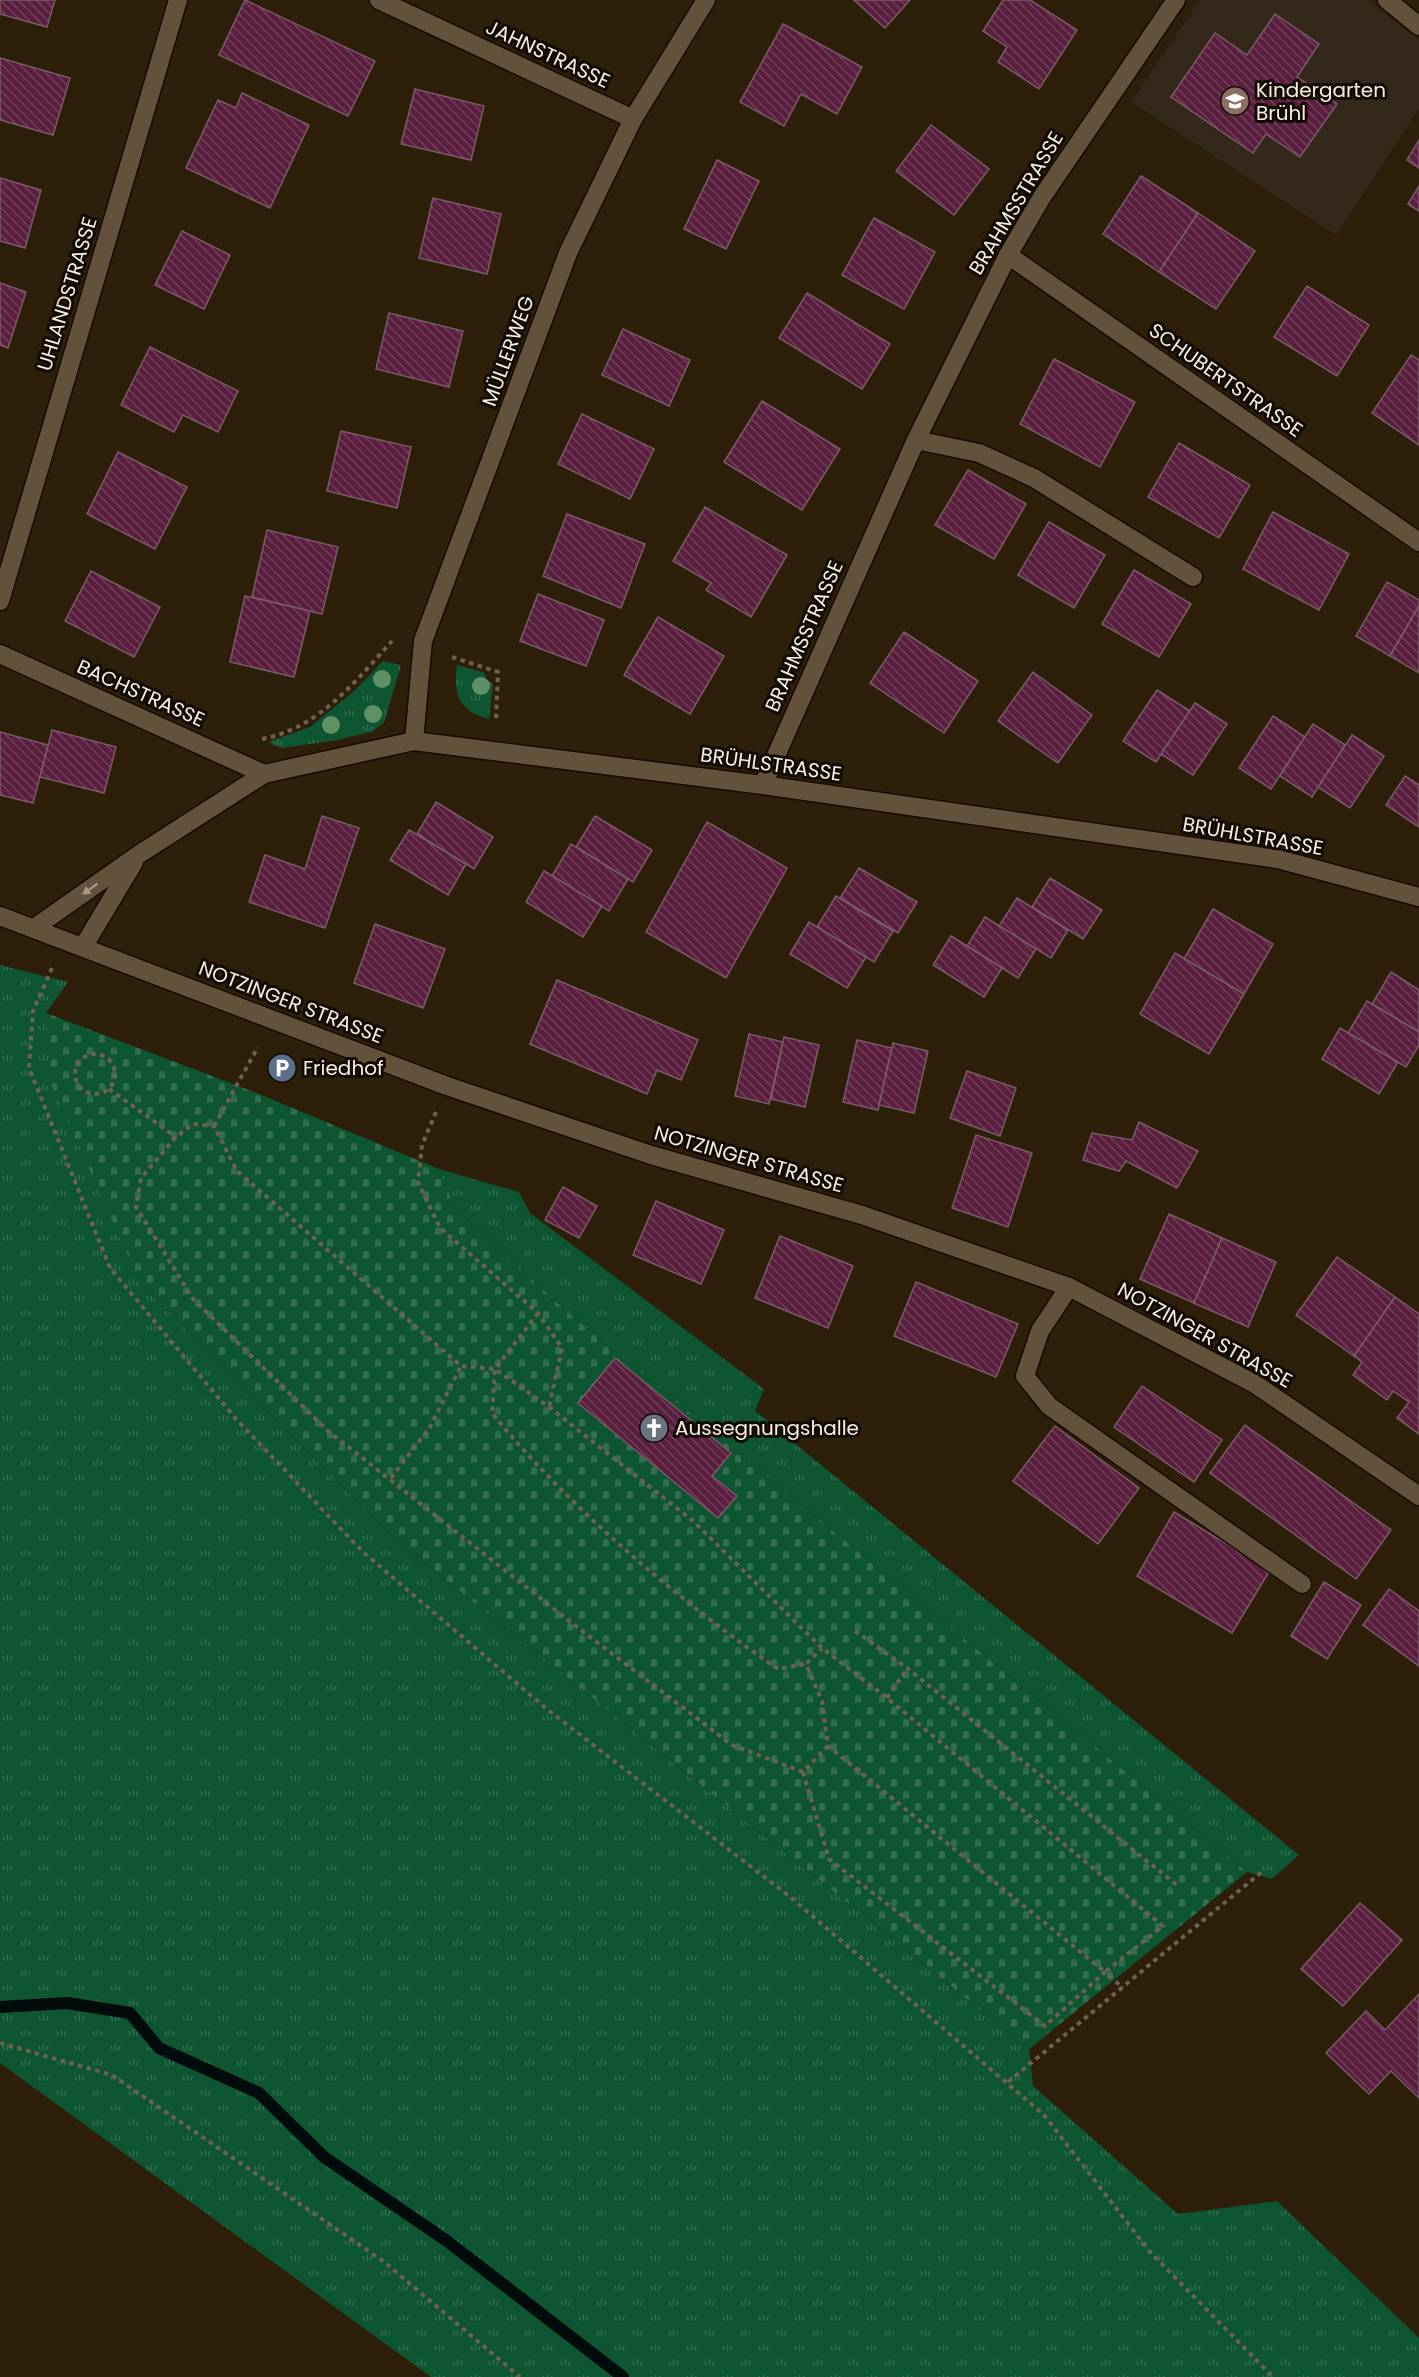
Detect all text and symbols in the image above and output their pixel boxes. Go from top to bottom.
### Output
street label: JAHNSTRASSE [481,13,615,95]
place label: Kindergarten Brühl [1256,76,1386,127]
school or university icon: Kindergarten Brühl [1219,85,1251,117]
street label: BRAHMSSTRASSE [962,126,1070,280]
street label: UHLANDSTRASSE [30,214,104,374]
street label: MÜLLERWEG [475,292,541,410]
street label: SCHUBERTSTRASSE [1143,316,1309,444]
street label: BRAHMSSTRASSE [758,556,850,716]
street label: BACHSTRASSE [73,652,209,734]
street label: BRÜHLSTRASSE [699,740,843,788]
street label: BRÜHLSTRASSE [1180,810,1326,862]
one-way arrow [82,883,98,895]
street label: NOTZINGER STRASSE [195,954,387,1050]
parking icon: Friedhof [266,1052,298,1084]
place label: Friedhof [303,1054,384,1082]
street label: NOTZINGER STRASSE [651,1119,847,1199]
street label: NOTZINGER STRASSE [1113,1275,1297,1395]
church icon: Aussegnungshalle [638,1412,670,1444]
place label: Aussegnungshalle [675,1414,859,1442]

